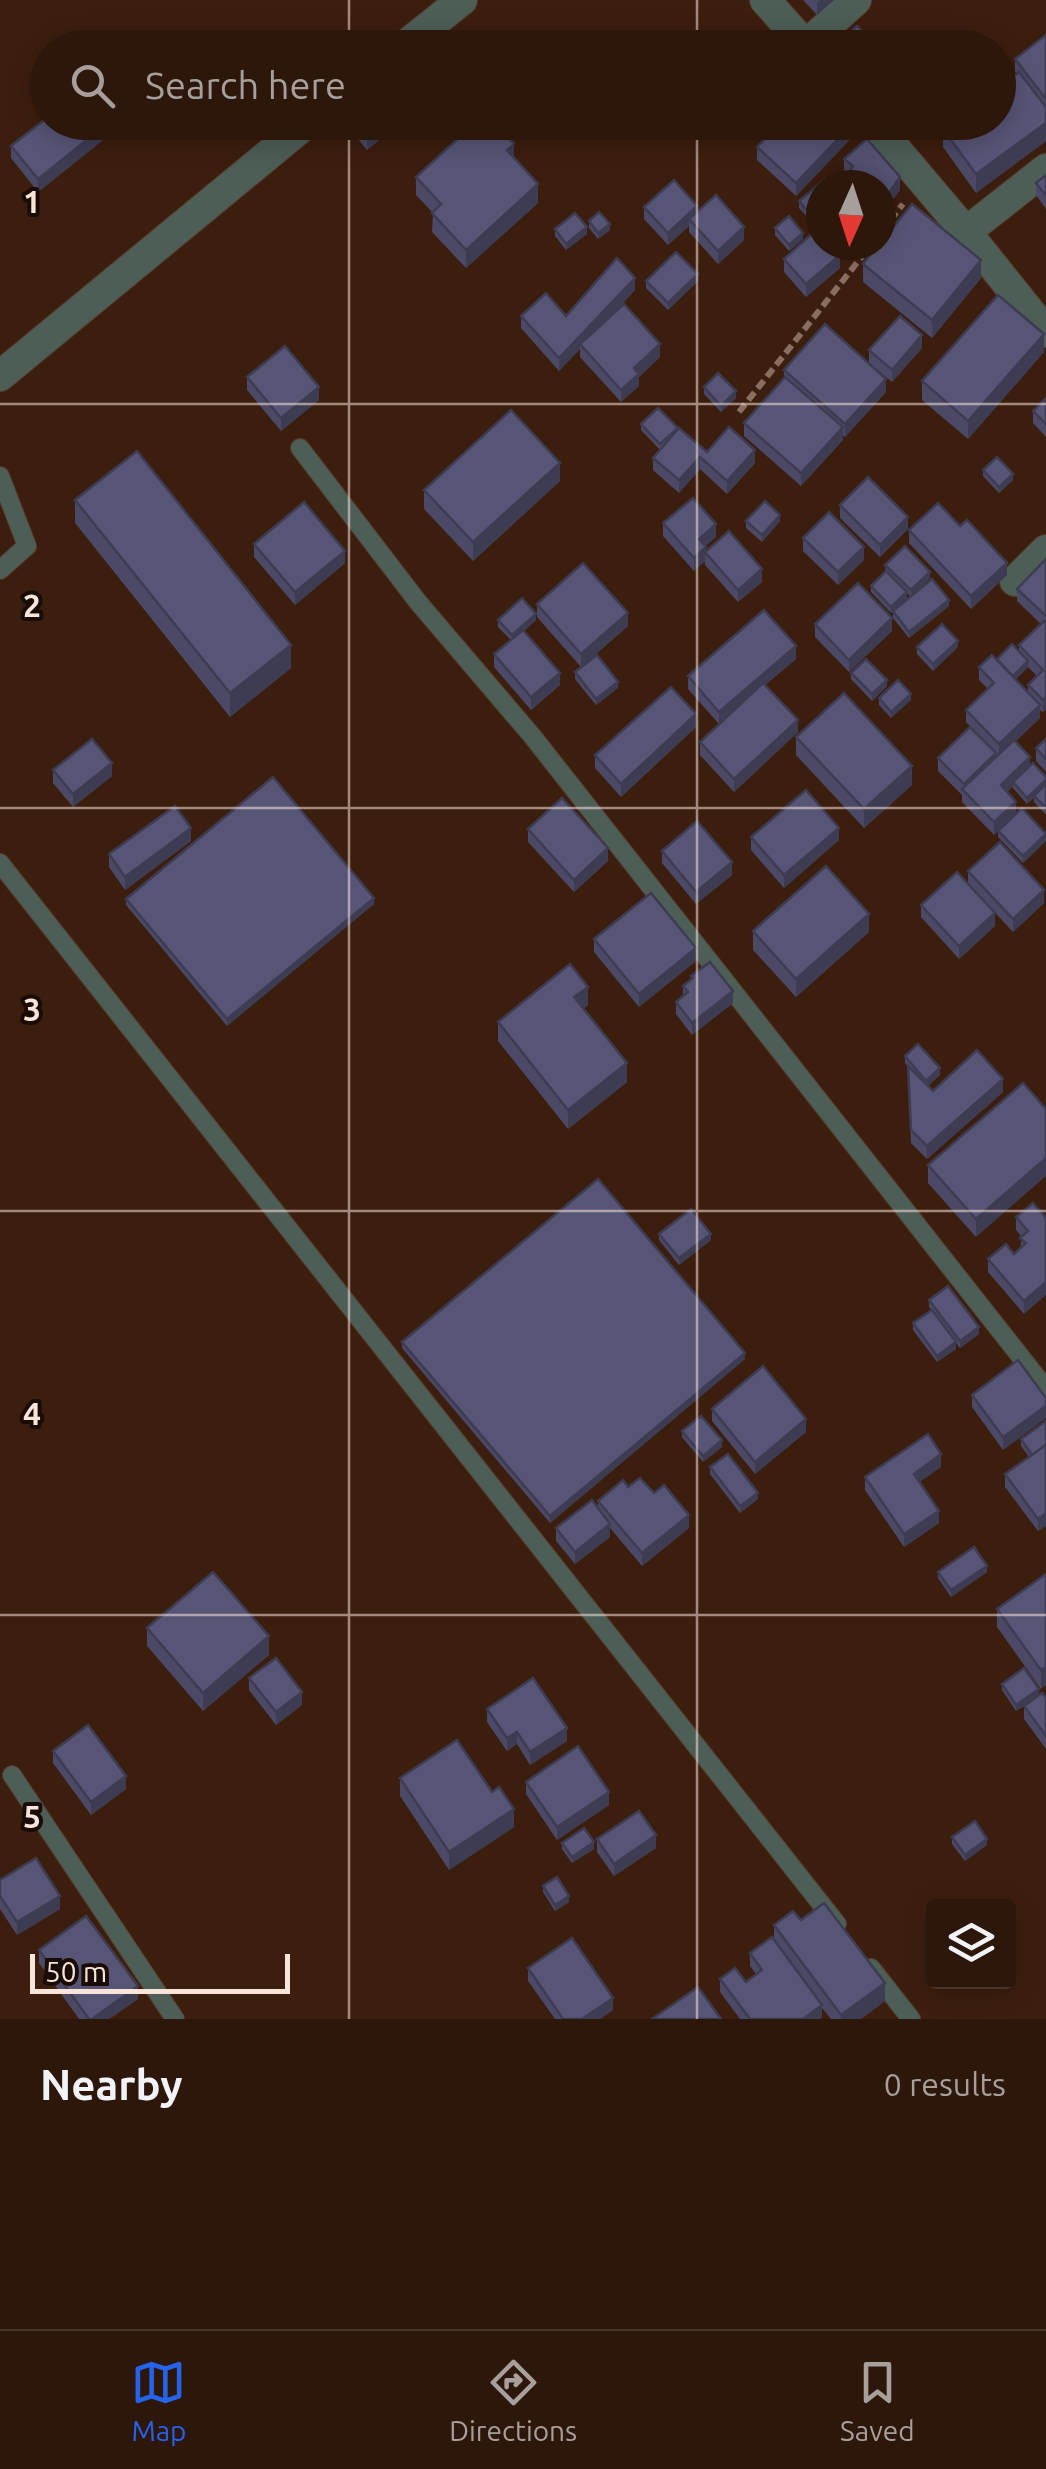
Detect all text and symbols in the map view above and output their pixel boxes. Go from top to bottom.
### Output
search box [30,30,1016,140]
icon: search [65,58,120,113]
text: Search here [145,64,346,106]
north arrow [806,170,896,260]
text: 1 [23,183,41,219]
text: 2 [23,587,41,623]
text: 3 [23,991,41,1027]
text: 4 [23,1395,41,1431]
text: 5 [23,1798,41,1834]
map controls [926,1899,1016,1989]
button: layers [926,1899,1016,1989]
scale bar [30,1949,290,1994]
text: 50 m [45,1956,107,1987]
text: Nearby [40,2061,183,2108]
text: 0 results [884,2066,1006,2102]
tab: Map [131,2355,187,2446]
tab: Directions [449,2355,577,2446]
tab: Saved [840,2355,915,2446]

